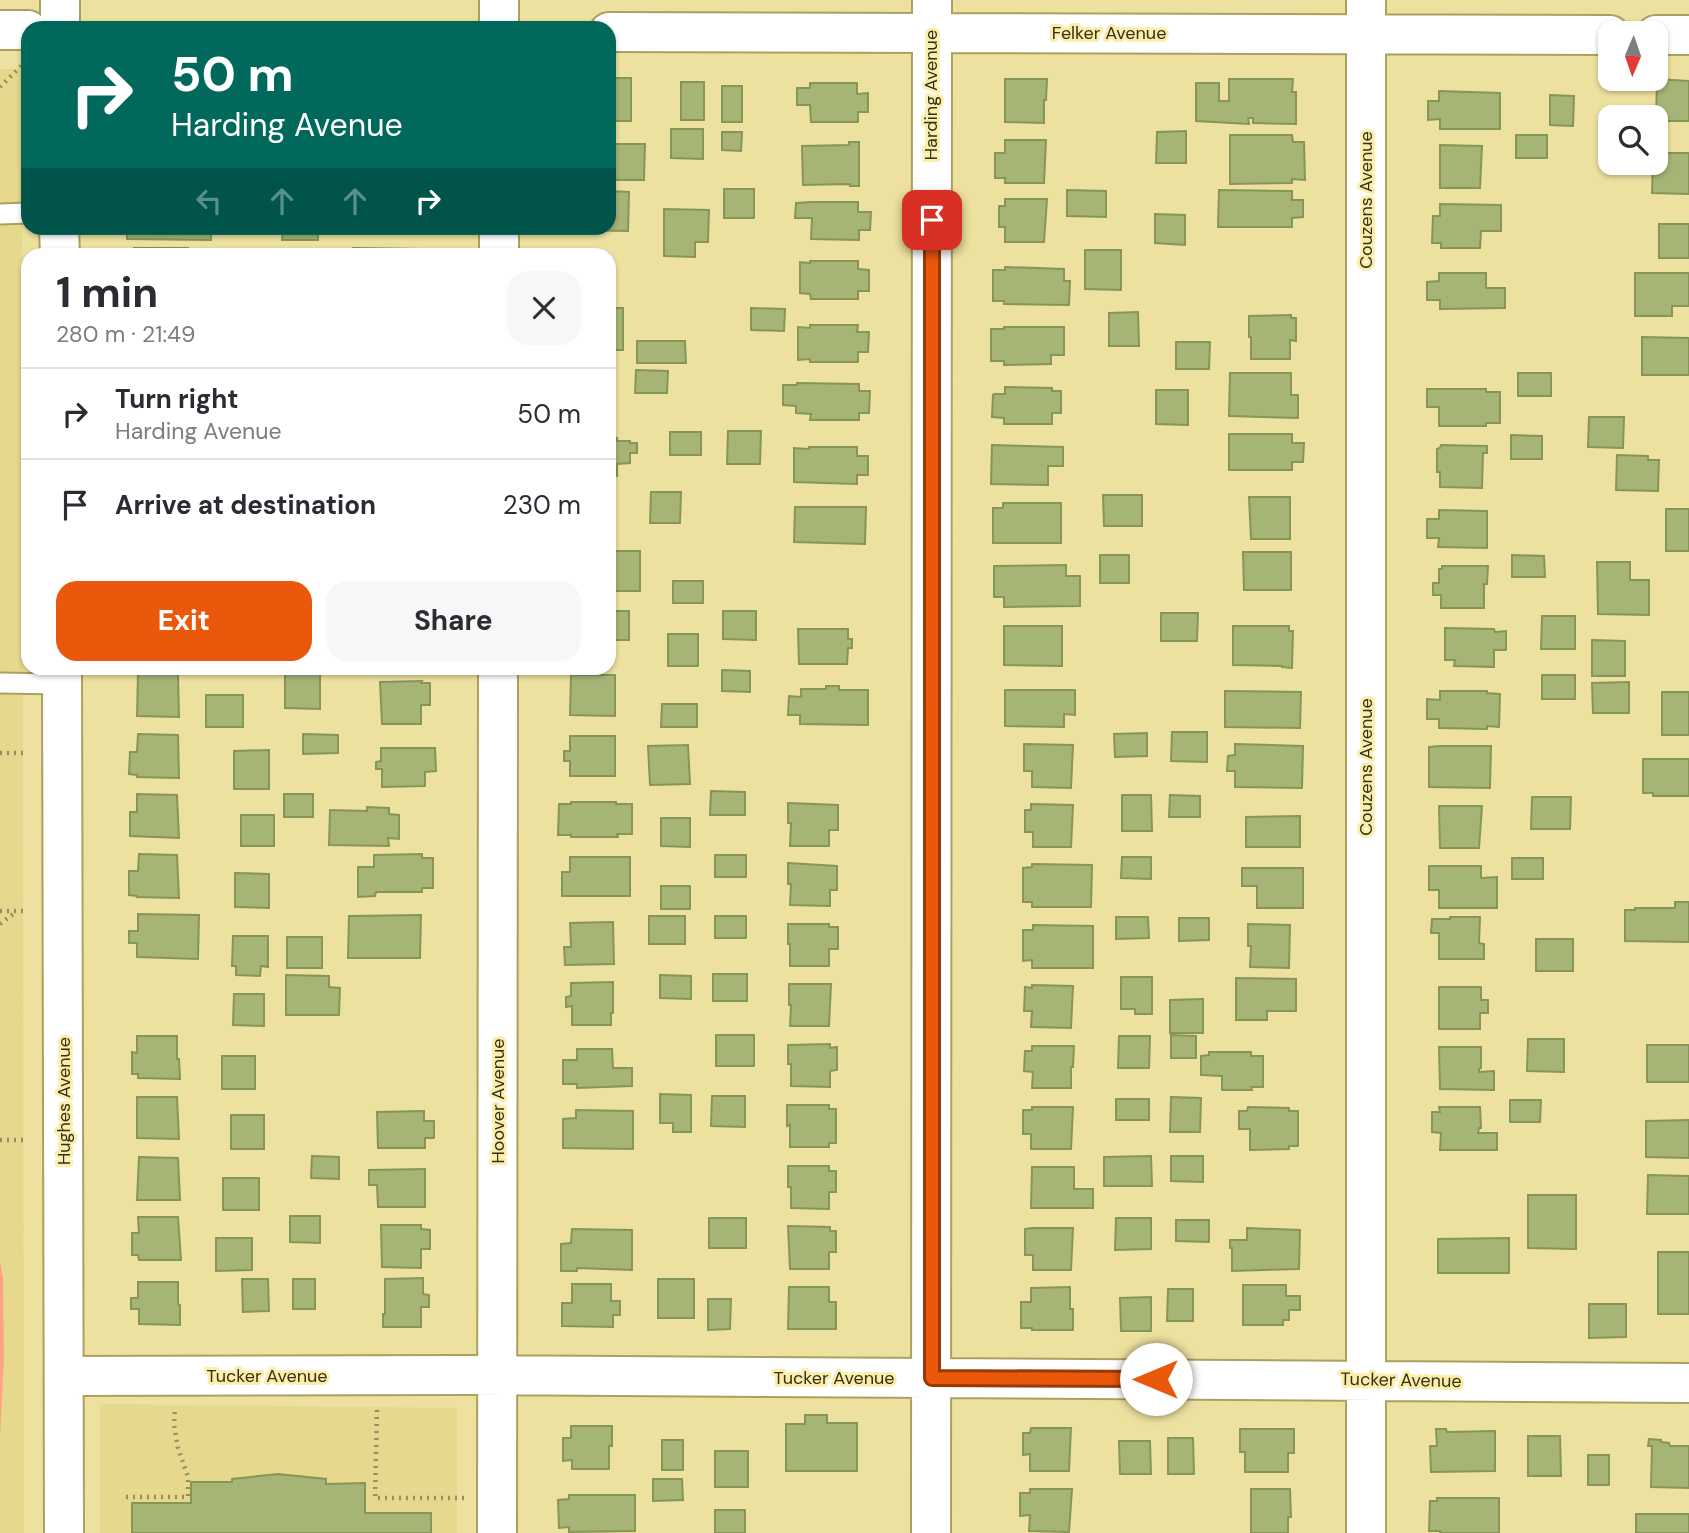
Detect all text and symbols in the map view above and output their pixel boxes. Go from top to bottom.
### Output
street label: Felker Avenue [1052,21,1166,45]
north arrow [1598,21,1668,91]
map controls [1598,21,1668,175]
street label: Harding Avenue [919,30,943,160]
text: 50 m [171,42,294,106]
icon: right [56,49,147,140]
text: Harding Avenue [171,104,403,146]
button: search [1598,105,1668,175]
street label: Couzens Avenue [1354,131,1378,269]
icon: left [190,182,228,220]
icon: ahead [263,182,301,220]
icon: ahead [336,182,374,220]
icon: right [409,182,447,220]
pin [902,190,962,250]
icon: arrive [913,201,951,239]
text: 1 min [56,265,158,320]
button: close [507,271,581,345]
text: 280 m · 21:49 [56,319,195,349]
text: Turn right [115,382,239,416]
icon: right [56,395,94,433]
text: 50 m [517,397,581,431]
text: Harding Avenue [115,416,282,446]
icon: arrive [56,486,94,524]
text: Arrive at destination [115,488,376,522]
text: 230 m [503,488,581,522]
button: Exit [56,581,312,661]
button: Share [326,581,581,661]
street label: Couzens Avenue [1354,698,1378,836]
street label: Hughes Avenue [52,1037,76,1165]
street label: Hoover Avenue [486,1038,510,1164]
position arrow [1119,1342,1193,1416]
street label: Tucker Avenue [206,1364,328,1388]
street label: Tucker Avenue [773,1366,895,1390]
street label: Tucker Avenue [1340,1367,1462,1393]

